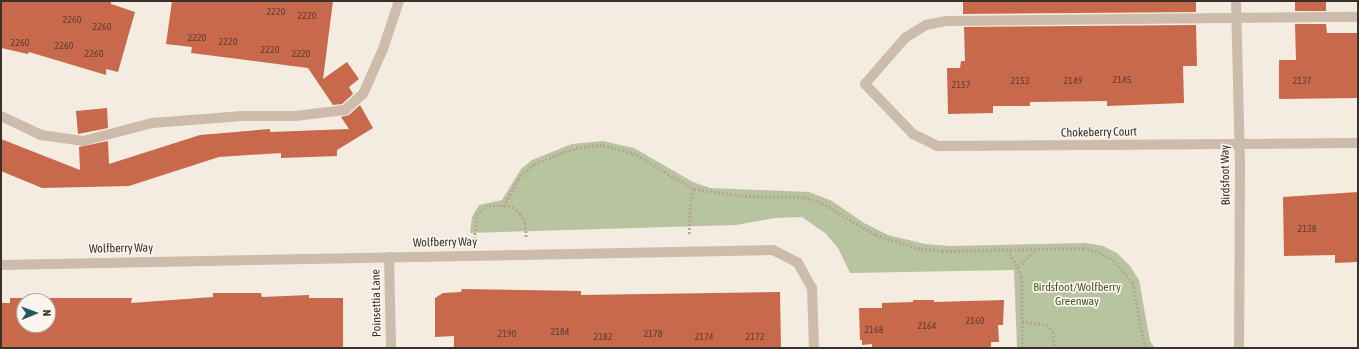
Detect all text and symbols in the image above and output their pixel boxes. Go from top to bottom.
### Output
house number: 2220 [267,6,285,18]
house number: 2220 [298,10,316,22]
house number: 2260 [63,14,81,26]
house number: 2260 [93,21,111,33]
house number: 2220 [188,32,206,44]
house number: 2220 [219,36,237,48]
house number: 2260 [11,37,29,49]
house number: 2260 [55,40,73,52]
house number: 2220 [261,44,279,56]
house number: 2260 [85,48,103,60]
house number: 2220 [292,48,310,60]
house number: 2145 [1113,74,1131,86]
house number: 2153 [1011,75,1029,87]
house number: 2149 [1064,75,1082,87]
house number: 2137 [1293,75,1311,87]
house number: 2157 [952,79,970,91]
street label: Chokeberry Court [1061,125,1137,141]
street label: Birdsfoot Way [1218,145,1234,205]
house number: 2138 [1298,223,1316,235]
street label: Wolfberry Way [413,235,477,251]
street label: Wolfberry Way [89,241,153,257]
street label: Poinsettia Lane [369,269,385,337]
park label: Birdsfoot/Wolfberry Greenway [1033,281,1121,309]
north arrow [16,293,56,333]
text: N [41,309,53,316]
house number: 2160 [966,315,984,327]
house number: 2164 [918,320,936,332]
house number: 2168 [865,324,883,336]
house number: 2184 [551,326,569,338]
house number: 2190 [498,328,516,340]
house number: 2178 [644,328,662,340]
house number: 2182 [594,331,612,343]
house number: 2174 [695,331,713,343]
house number: 2172 [746,331,764,343]

